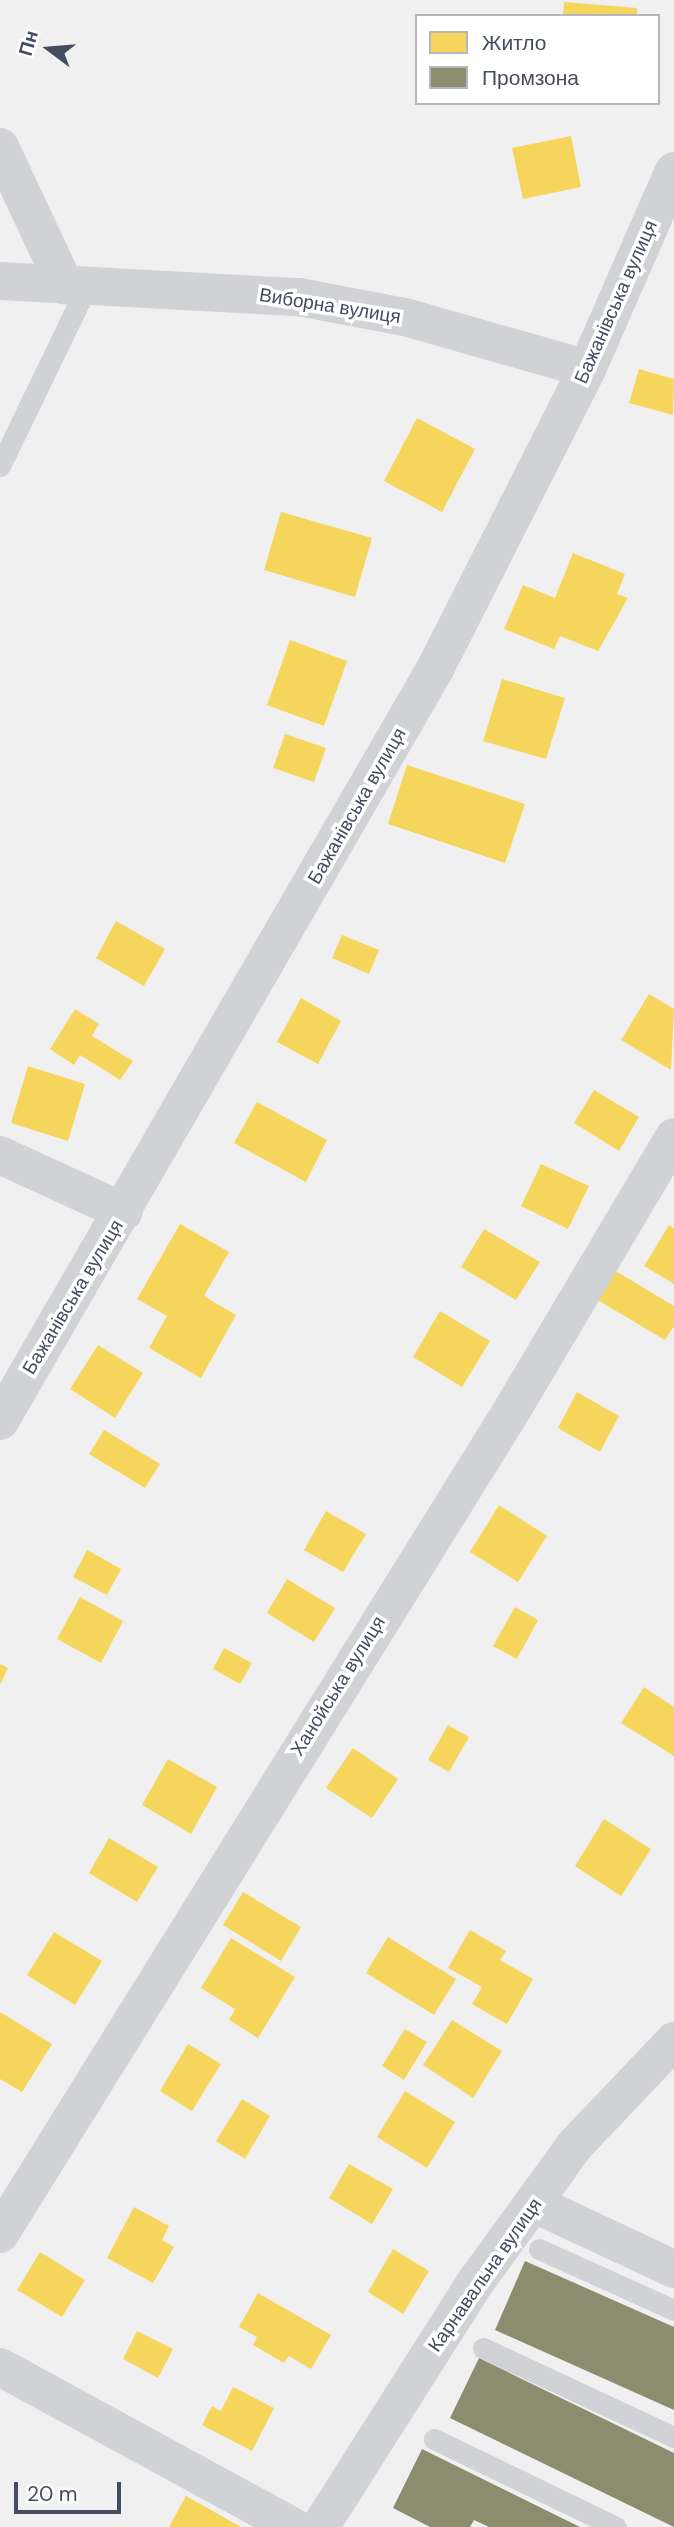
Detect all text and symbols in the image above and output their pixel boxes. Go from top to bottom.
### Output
north arrow [14,14,84,84]
legend [415,14,660,105]
text: Пн [13,28,44,59]
text: Житло [482,29,546,57]
text: Промзона [482,64,579,92]
street label: Бажанівська вулиця [570,217,662,387]
street label: Виборна вулиця [258,284,402,328]
street label: Бажанівська вулиця [303,724,411,888]
street label: Бажанівська вулиця [18,1216,128,1378]
street label: Ханойська вулиця [286,1612,390,1760]
street label: Карнавальна вулиця [423,2194,547,2356]
scale bar [18,2468,124,2512]
text: 20 m [27,2480,78,2508]

